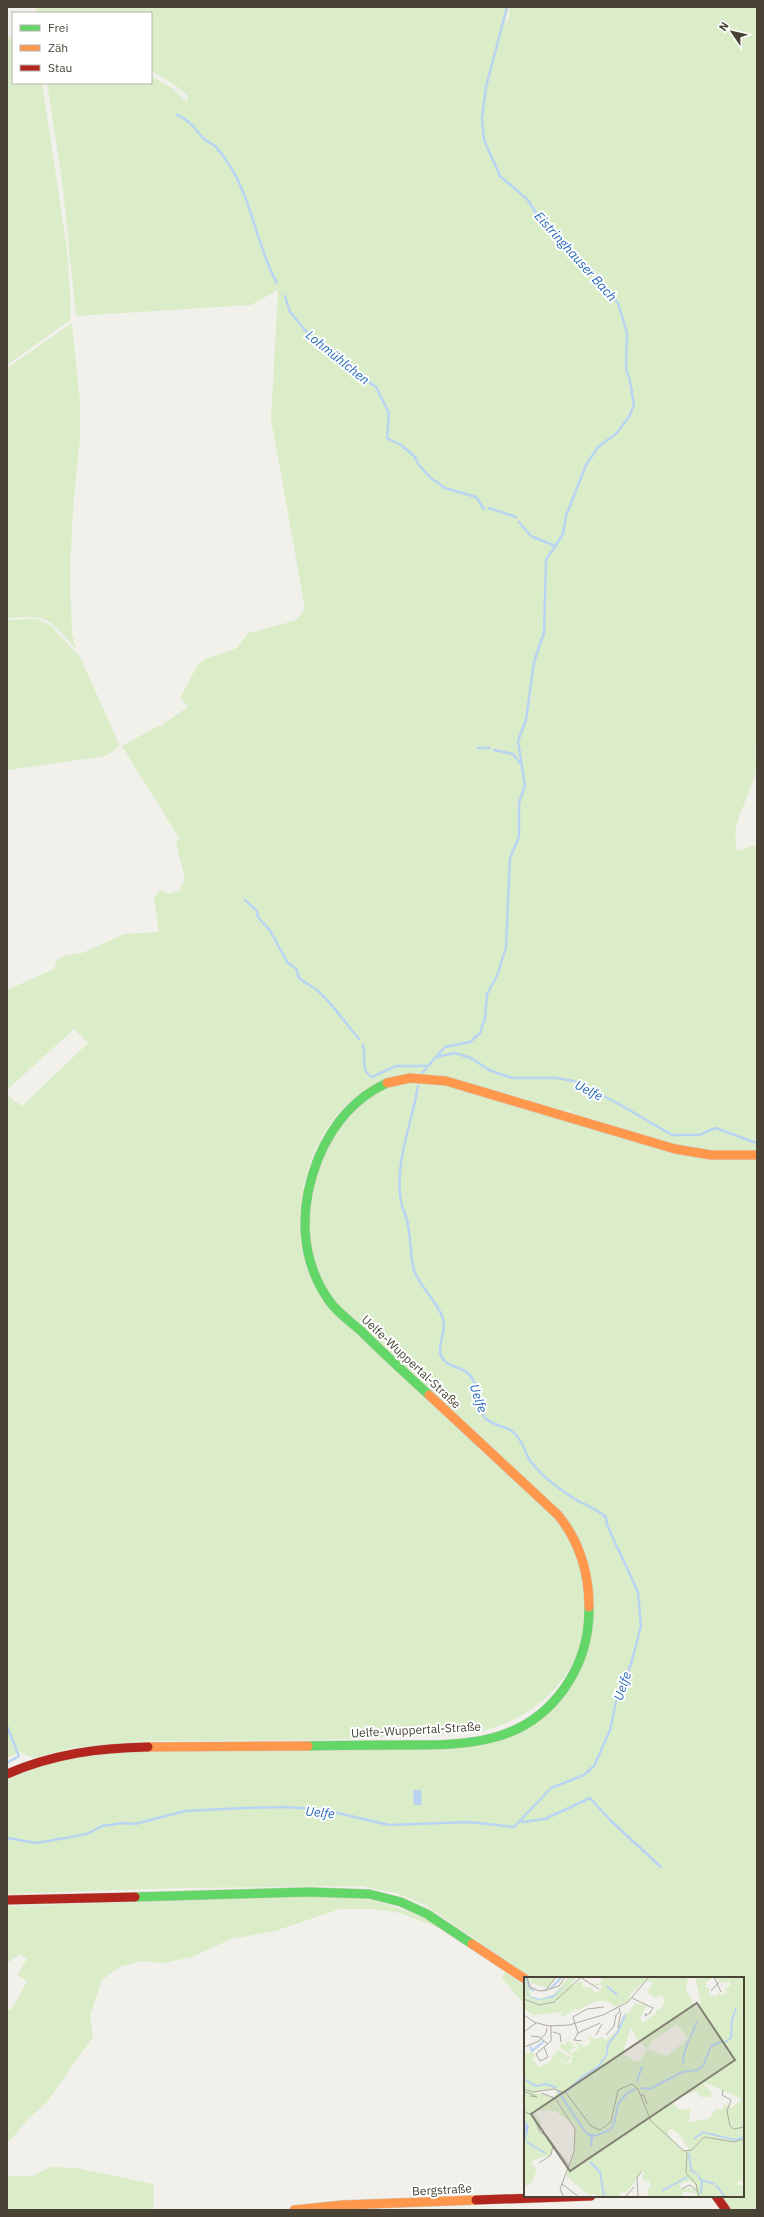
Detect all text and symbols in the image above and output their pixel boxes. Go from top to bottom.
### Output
legend [12,12,152,84]
north arrow [712,12,752,52]
text: N [716,19,732,34]
text: Frei [48,20,68,35]
text: Zäh [48,40,68,55]
text: Stau [48,60,72,75]
water label: Eistringhauser Bach [531,208,620,305]
water label: Lohmühlchen [302,326,373,388]
water label: Uelfe [572,1076,606,1105]
street label: Uelfe-Wuppertal-Straße [359,1312,464,1412]
water label: Uelfe [466,1382,491,1415]
water label: Uelfe [610,1669,635,1703]
street label: Uelfe-Wuppertal-Straße [351,1719,482,1740]
water label: Uelfe [305,1803,336,1823]
inset map [524,1977,744,2197]
street label: Bergstraße [412,2180,473,2199]

